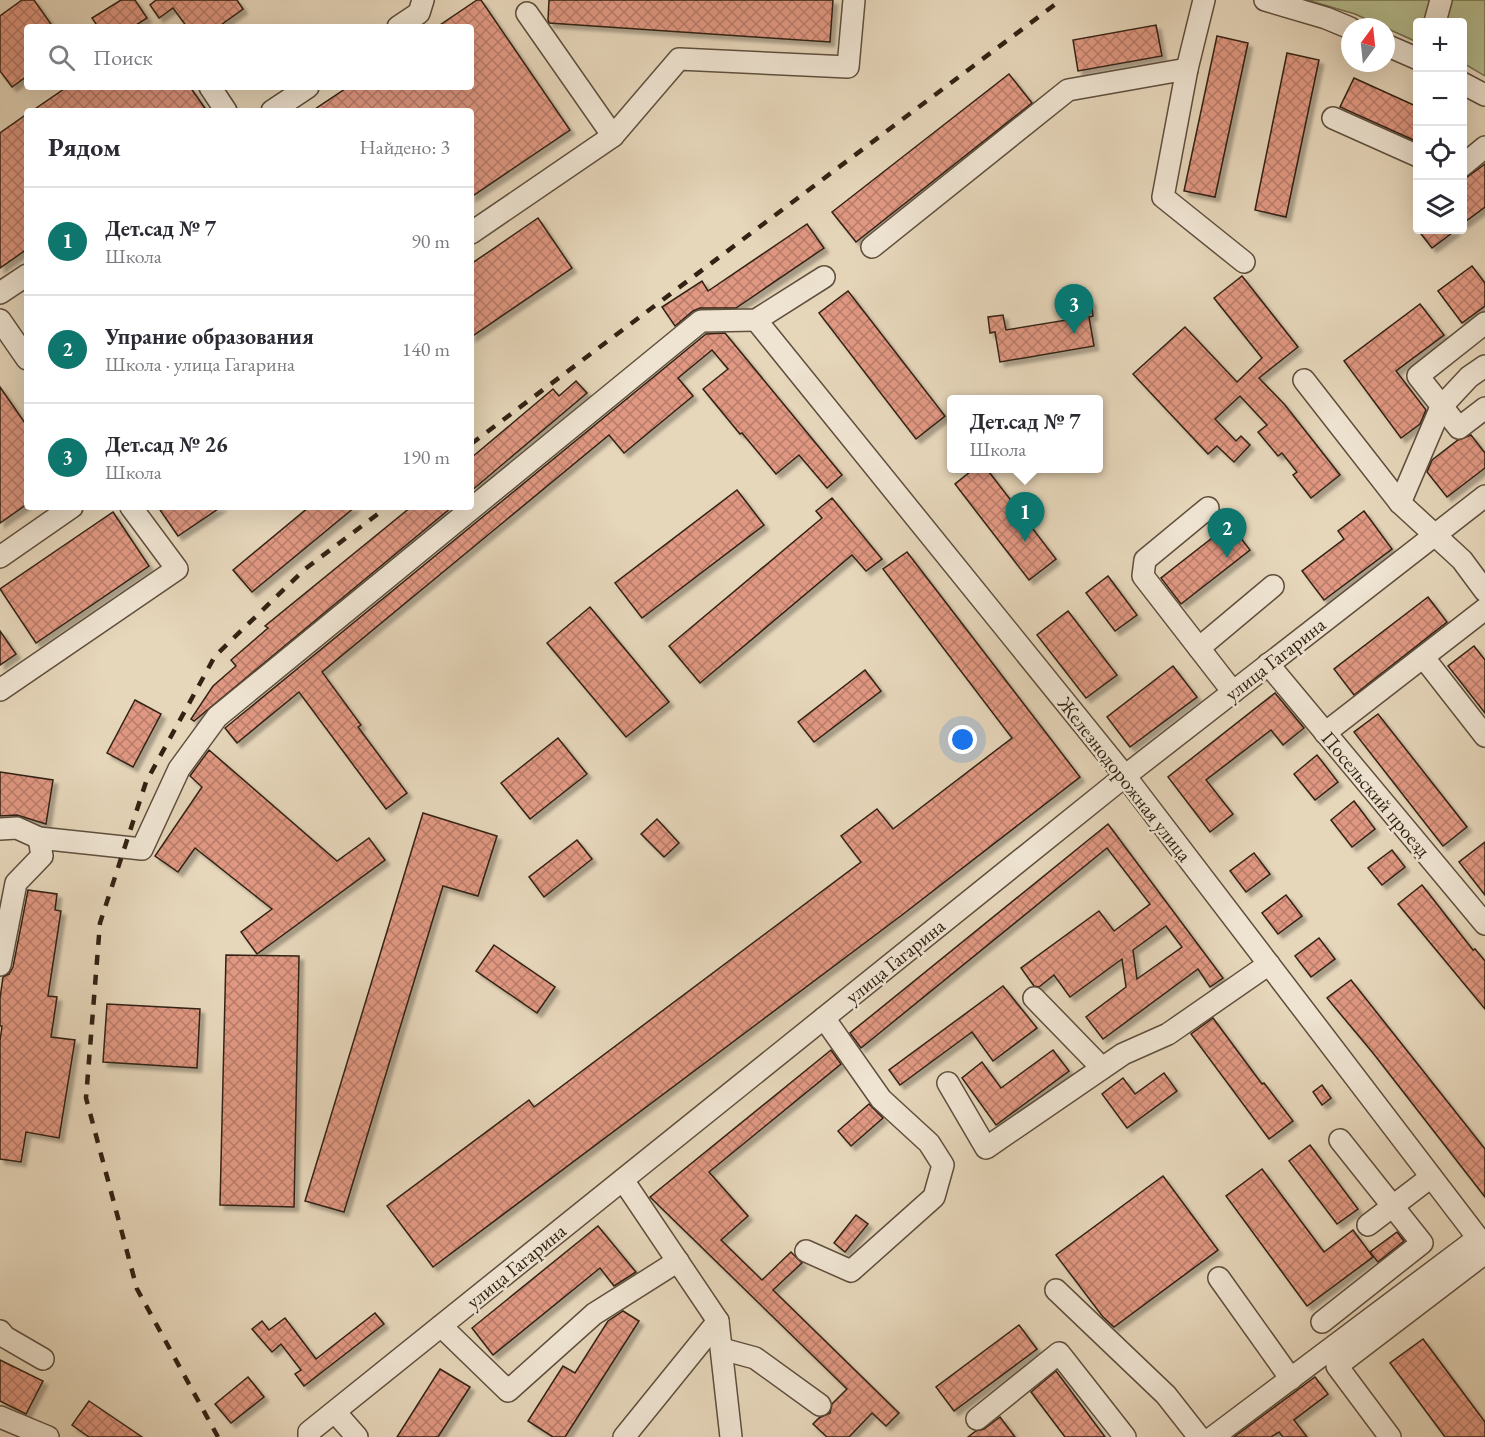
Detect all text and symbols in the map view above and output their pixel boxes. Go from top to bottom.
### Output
north arrow [1341,18,1395,72]
map controls [1413,18,1467,234]
button: + [1413,18,1467,72]
search box [24,24,474,90]
icon: search [45,41,78,74]
text: Поиск [93,43,153,72]
button: − [1413,72,1467,126]
button: locate [1413,126,1467,180]
text: Рядом [48,130,121,164]
text: Найдено: 3 [359,134,450,160]
button: layers [1413,180,1467,234]
text: Дет.сад № 7 [105,214,216,243]
text: 1 [62,228,73,254]
text: 90 m [411,228,450,254]
text: Школа [105,243,162,269]
pin: 3 [1054,284,1094,334]
text: Упрание образования [105,322,314,351]
text: 2 [62,336,73,362]
text: 140 m [402,336,450,362]
text: Школа · улица Гагарина [105,351,295,377]
popup [947,395,1103,473]
text: Дет.сад № 7 [969,407,1081,436]
text: Дет.сад № 26 [105,430,228,459]
text: Школа [969,436,1026,462]
text: 3 [62,444,73,470]
text: 190 m [402,444,450,470]
text: Школа [105,459,162,485]
pin: 1 [1006,492,1044,542]
pin: 2 [1208,508,1246,558]
street label: улица Гагарина [1219,611,1331,707]
street label: Железнодорожная улица [1052,690,1198,867]
your location [948,725,977,754]
street label: Посельский проезд [1316,726,1436,862]
street label: улица Гагарина [840,913,950,1009]
street label: улица Гагарина [461,1218,571,1314]

